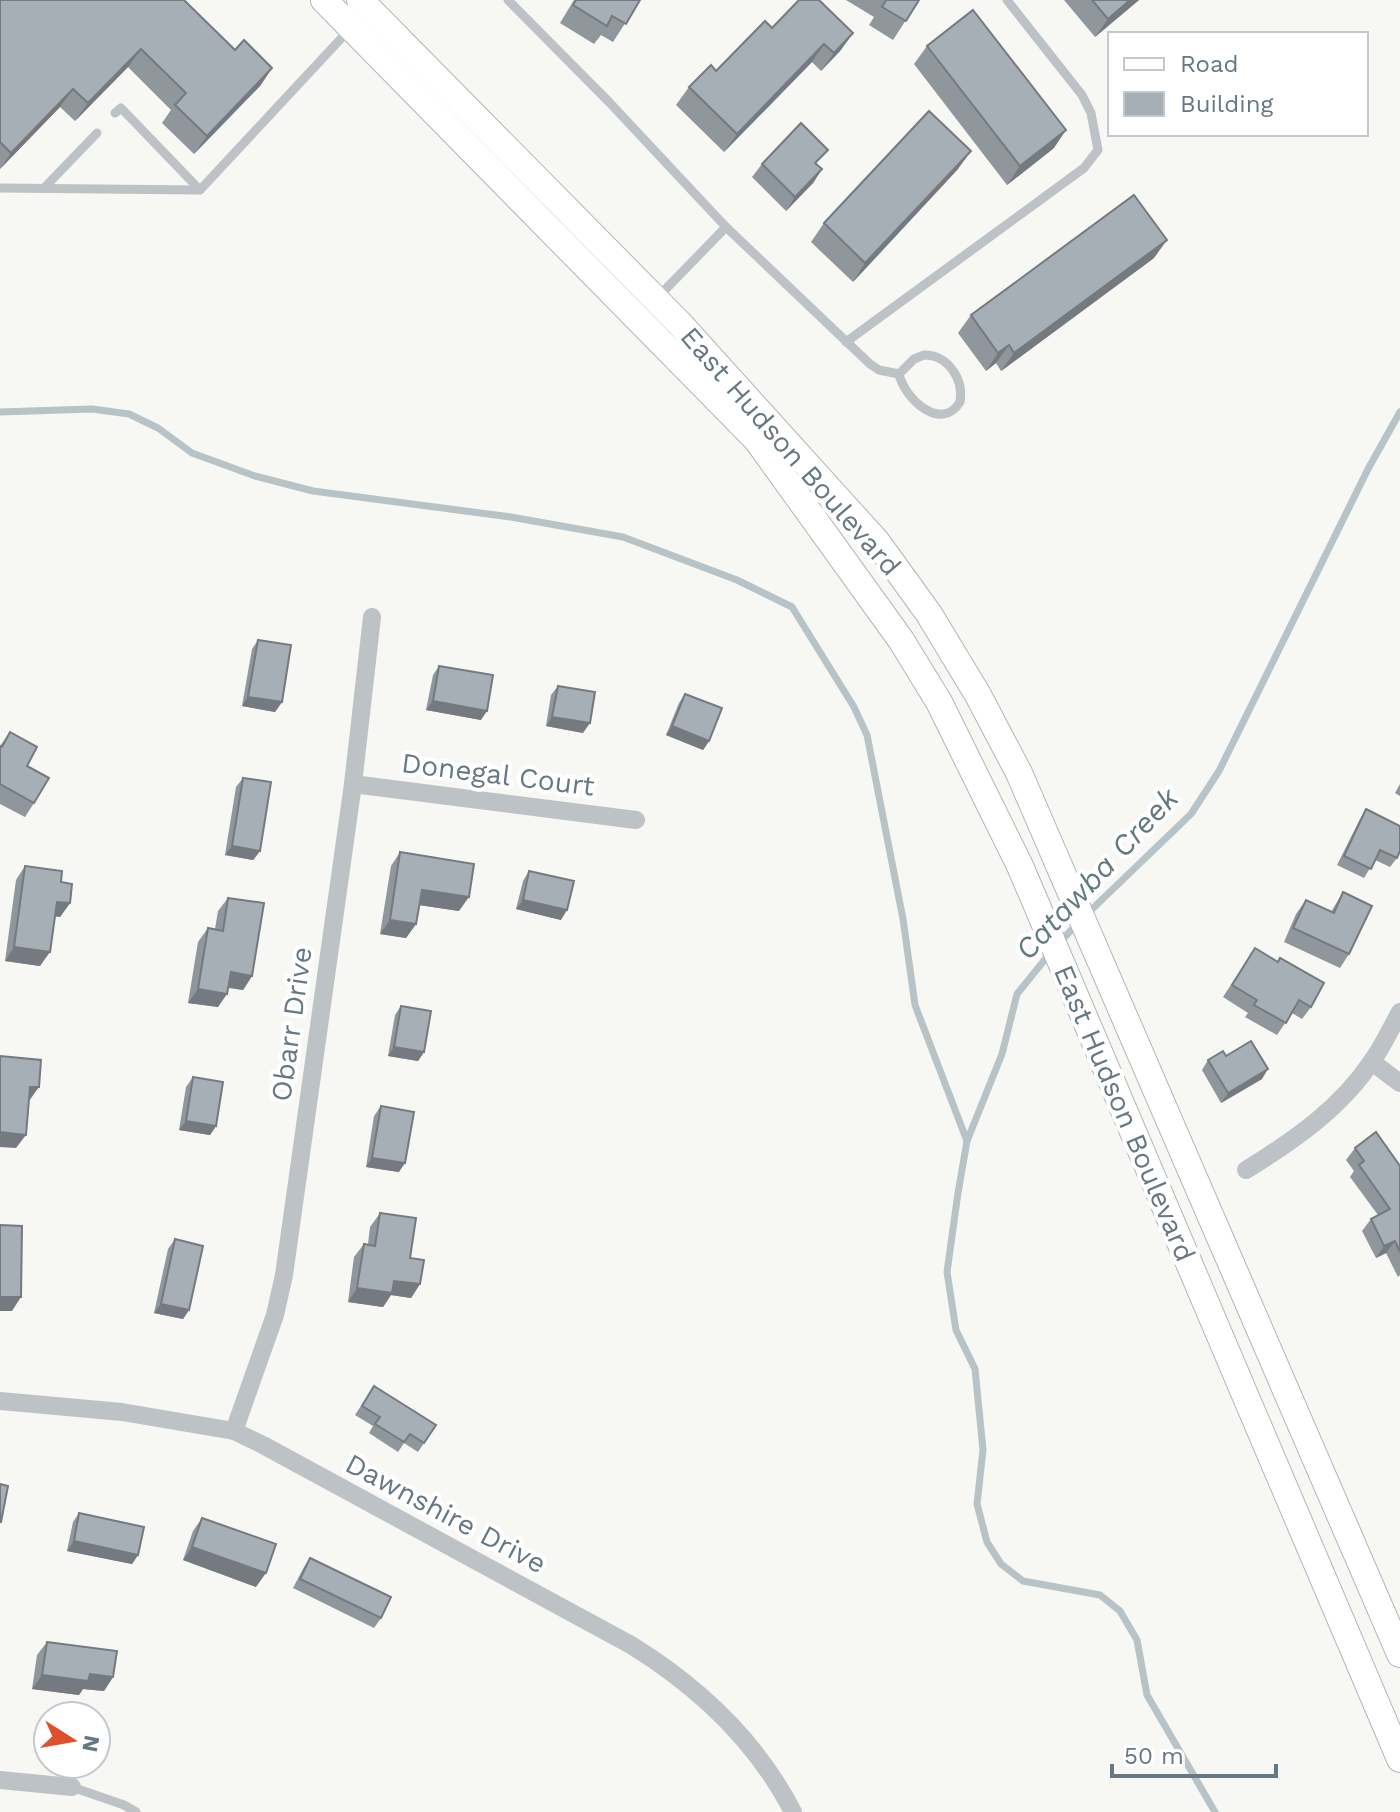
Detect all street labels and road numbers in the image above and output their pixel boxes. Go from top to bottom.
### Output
street label: East Hudson Boulevard [674,320,908,582]
street label: Donegal Court [400,746,596,803]
street label: Obarr Drive [264,945,319,1103]
street label: East Hudson Boulevard [1047,960,1202,1266]
street label: Dawnshire Drive [340,1447,552,1580]

